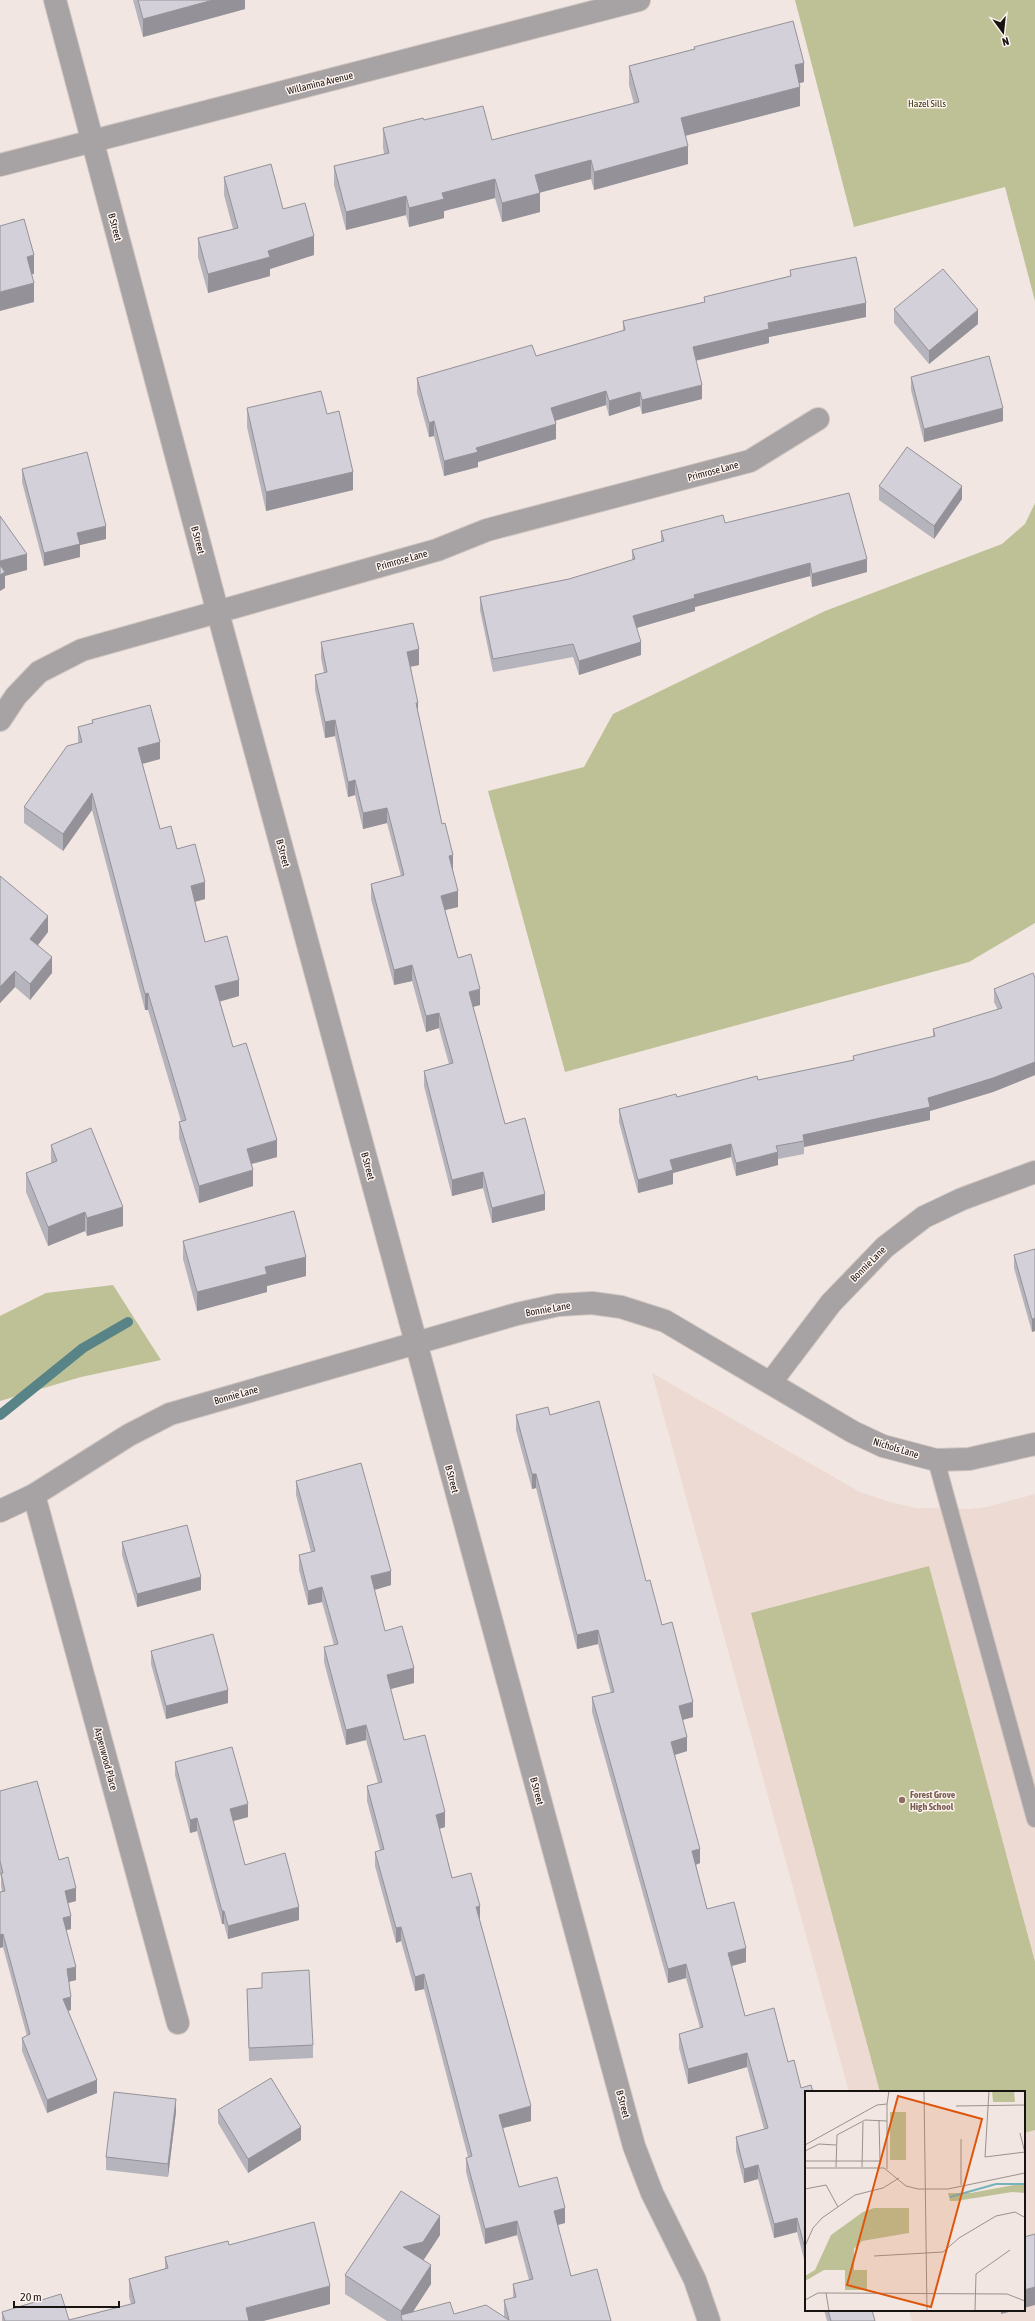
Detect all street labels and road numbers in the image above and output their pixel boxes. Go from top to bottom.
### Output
street label: Willamina Avenue [286,69,355,97]
street label: B Street [106,212,124,242]
street label: Primrose Lane [686,459,740,483]
street label: B Street [189,525,207,555]
street label: Primrose Lane [375,547,429,573]
street label: B Street [274,838,292,868]
street label: B Street [359,1151,377,1181]
street label: Bonnie Lane [848,1244,888,1284]
street label: Bonnie Lane [525,1300,572,1318]
street label: Bonnie Lane [213,1383,260,1407]
street label: Nichols Lane [872,1436,920,1460]
street label: B Street [443,1464,461,1494]
street label: Aspenwood Place [92,1726,120,1792]
street label: B Street [528,1776,546,1806]
street label: B Street [614,2089,632,2119]

